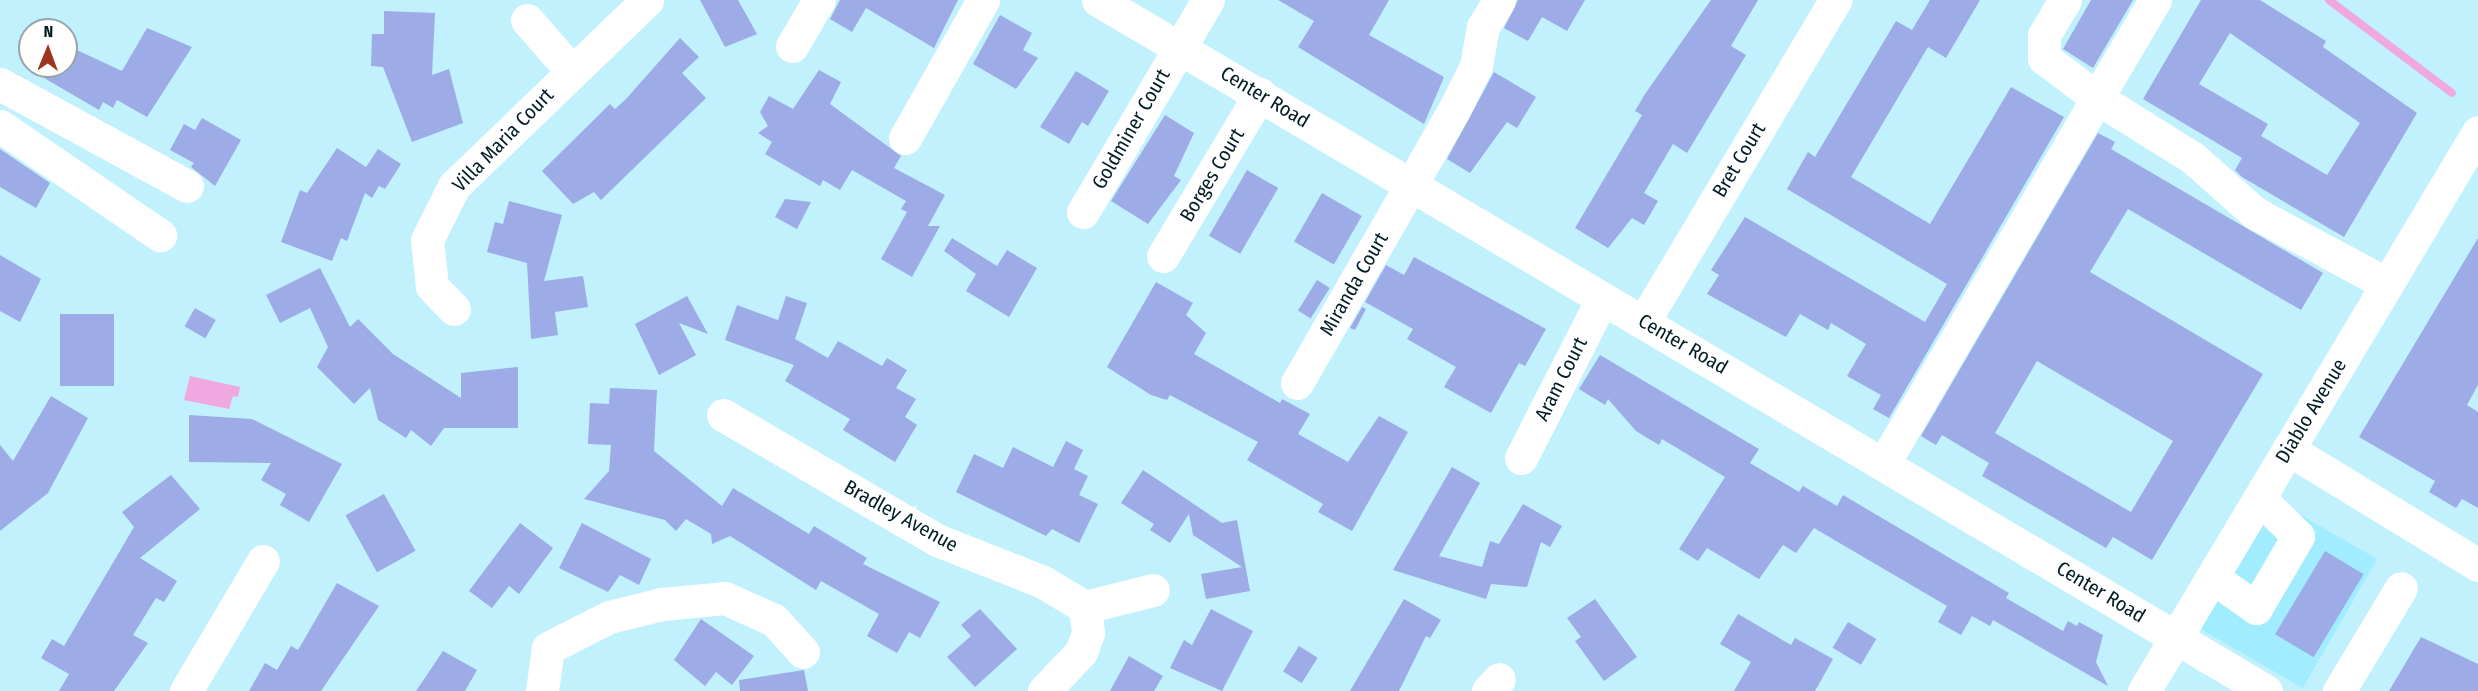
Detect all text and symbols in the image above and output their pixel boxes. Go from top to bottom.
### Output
north arrow [18,18,78,78]
text: N [43,22,53,41]
street label: Center Road [1216,61,1314,133]
street label: Goldminer Court [1087,65,1175,193]
street label: Villa Maria Court [447,83,559,197]
street label: Bret Court [1707,118,1771,202]
street label: Borges Court [1175,124,1249,226]
street label: Miranda Court [1315,228,1393,340]
street label: Center Road [1634,309,1732,379]
street label: Aram Court [1530,333,1592,425]
street label: Diablo Avenue [2270,354,2352,468]
street label: Bradley Avenue [840,475,962,557]
street label: Center Road [2052,556,2150,628]

